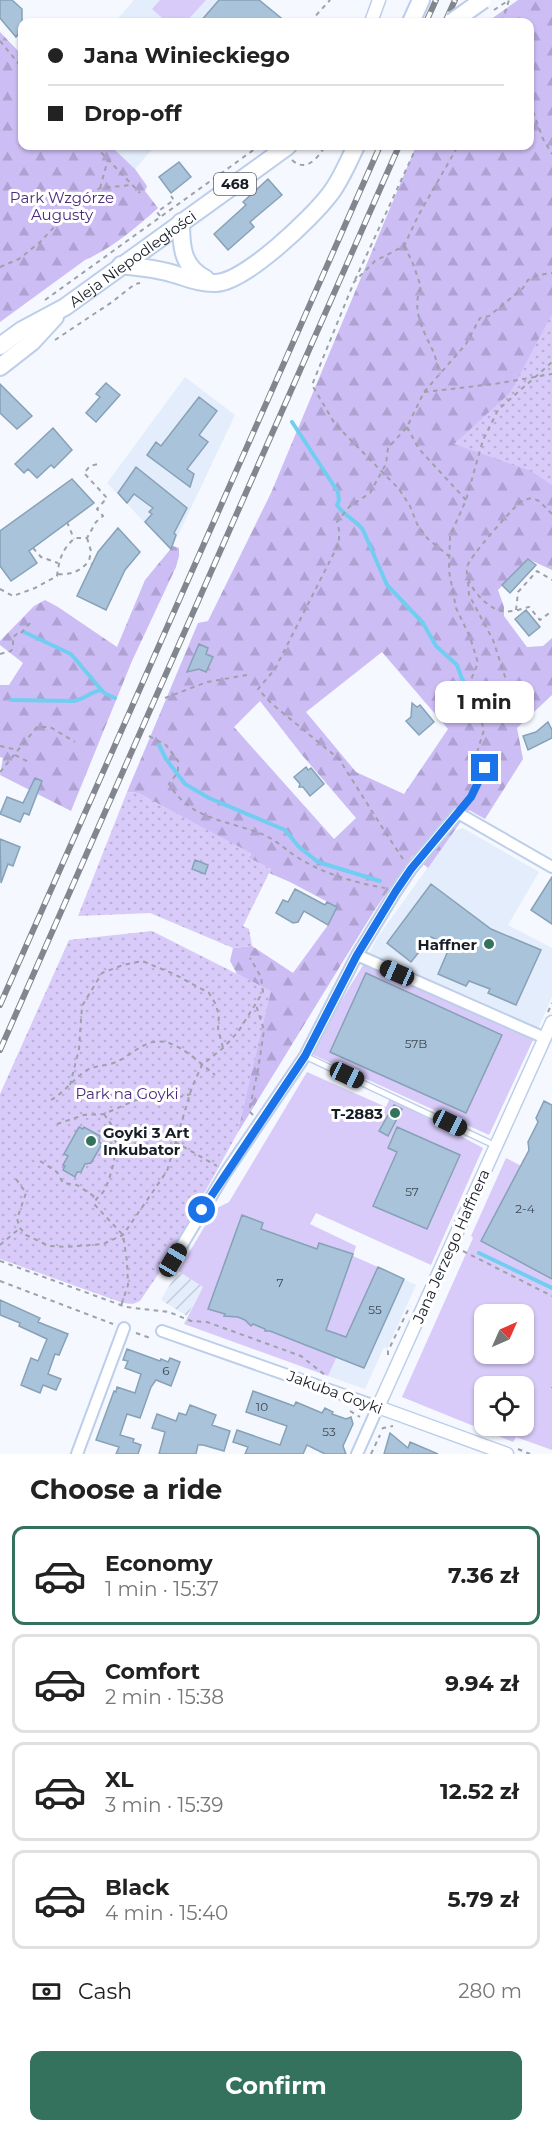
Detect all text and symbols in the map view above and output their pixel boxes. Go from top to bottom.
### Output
text: Jana Winieckiego [84,42,290,69]
text: Drop-off [84,100,182,127]
road number: 468 [214,173,256,195]
park label: Park Wzgórze Augusty [10,188,114,224]
street label: Aleja Niepodległości [65,206,200,311]
callout: 1 min [436,681,534,723]
text: 1 min [457,690,512,714]
route end [471,754,498,781]
place label: Haffner [418,935,478,954]
marker: Haffner [482,937,496,951]
car [377,957,417,989]
house number: 57B [405,1036,427,1051]
car [327,1059,367,1091]
park label: Park na Goyki [75,1084,179,1103]
place label: T-2883 [331,1104,383,1123]
marker: T-2883 [388,1106,402,1120]
car [430,1107,470,1139]
place label: Goyki 3 Art Inkubator [103,1123,190,1159]
marker: Goyki 3 Art Inkubator [84,1134,98,1148]
street label: Jana Jerzego Haffnera [408,1166,494,1327]
house number: 57 [405,1184,419,1199]
route start [188,1196,215,1223]
house number: 2-4 [515,1201,535,1216]
car [156,1240,190,1280]
house number: 7 [276,1275,284,1290]
house number: 55 [368,1302,382,1317]
north arrow [474,1304,534,1364]
map controls [474,1304,534,1436]
house number: 6 [162,1363,170,1378]
street label: Jakuba Goyki [284,1366,385,1418]
button: locate [474,1376,534,1436]
house number: 10 [256,1399,268,1414]
house number: 53 [322,1424,336,1439]
text: Choose a ride [30,1473,222,1506]
icon: car [33,1549,87,1603]
text: Economy [105,1550,213,1577]
text: 7.36 zł [448,1562,519,1589]
text: 1 min · 15:37 [105,1577,219,1601]
icon: car [33,1657,87,1711]
text: Comfort [105,1658,200,1685]
text: 9.94 zł [445,1670,519,1697]
text: 2 min · 15:38 [105,1685,224,1709]
icon: car [33,1765,87,1819]
text: XL [105,1766,134,1793]
text: 12.52 zł [440,1778,519,1805]
text: 3 min · 15:39 [105,1793,223,1817]
icon: car [33,1873,87,1927]
text: Black [105,1874,169,1901]
text: 5.79 zł [447,1886,519,1913]
text: 4 min · 15:40 [105,1901,228,1925]
icon: cash [30,1975,63,2008]
text: Cash [78,1978,132,2005]
text: 280 m [458,1979,522,2003]
button: Confirm [30,2051,522,2120]

